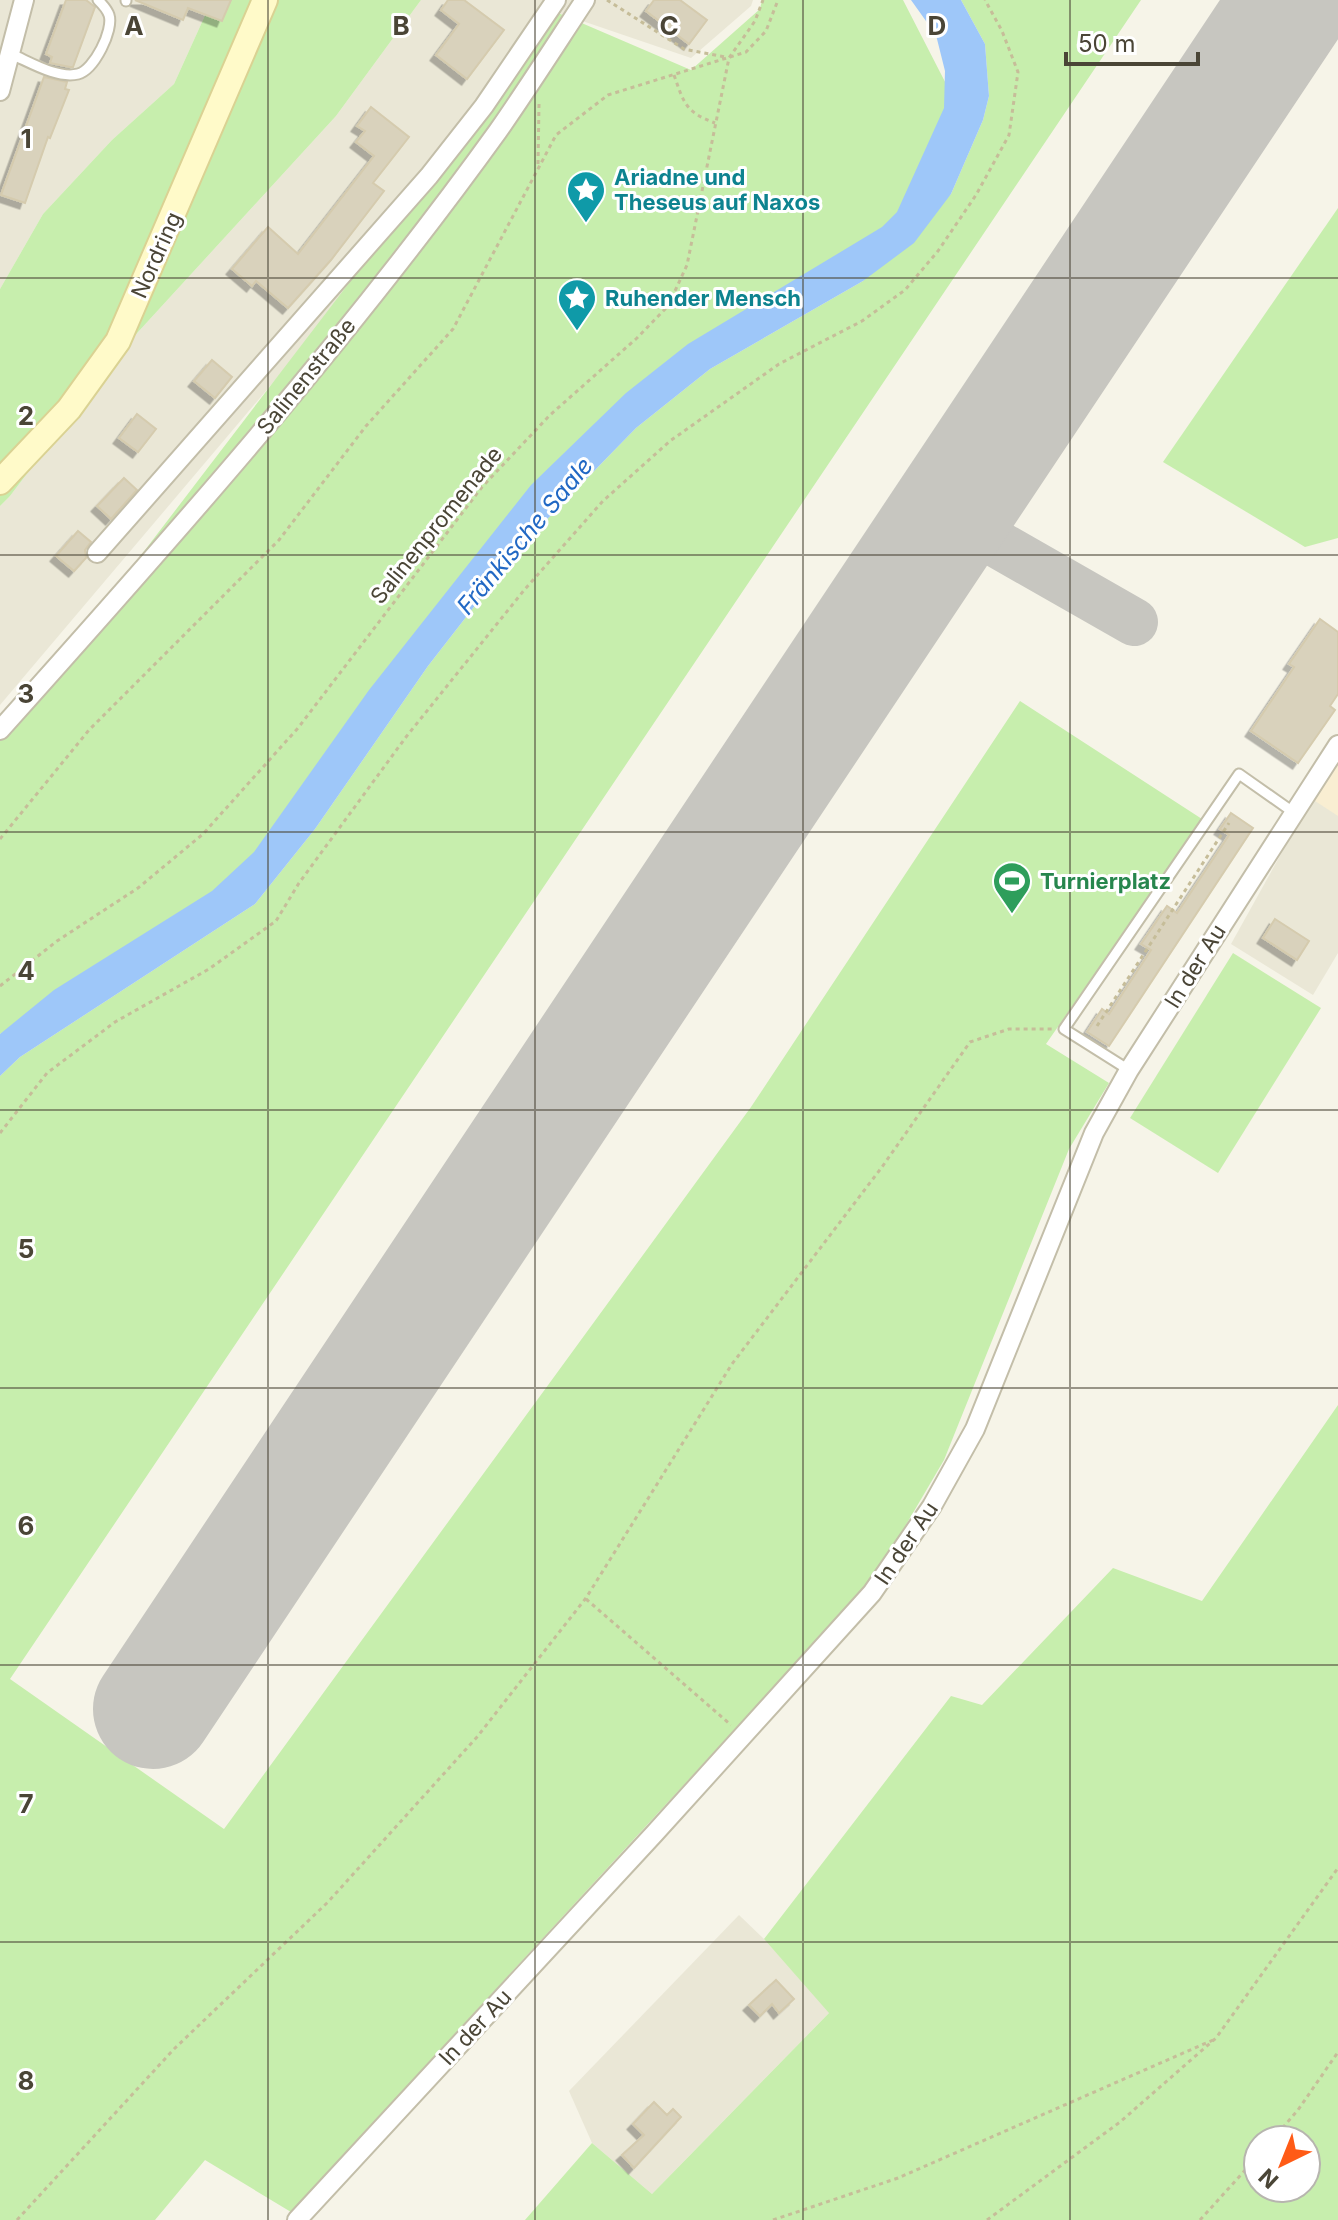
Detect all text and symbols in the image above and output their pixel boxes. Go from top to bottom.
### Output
text: A [124,10,144,41]
text: B [392,10,410,41]
text: C [659,10,679,41]
text: D [928,10,946,41]
scale bar [1066,16,1198,66]
text: 50 m [1078,29,1136,58]
text: 1 [20,123,32,154]
place label: Ariadne und Theseus auf Naxos [614,164,820,215]
place icon: Ariadne und Theseus auf Naxos [565,169,607,224]
street label: Nordring [125,208,187,302]
place icon: Ruhender Mensch [556,277,598,332]
place label: Ruhender Mensch [605,285,801,311]
street label: Salinenstraße [251,313,361,439]
text: 2 [18,400,34,431]
street label: Salinenpromenade [365,441,507,609]
water label: Fränkische Saale [451,451,599,620]
text: 3 [18,678,34,709]
sports icon: Turnierplatz [991,860,1033,915]
place label: Turnierplatz [1040,868,1171,894]
street label: In der Au [1159,919,1231,1013]
text: 4 [17,955,35,986]
text: 5 [18,1233,34,1264]
street label: In der Au [869,1497,943,1589]
text: 6 [18,1510,34,1541]
text: 7 [18,1788,34,1819]
street label: In der Au [433,1984,517,2070]
text: 8 [18,2065,34,2096]
north arrow [1242,2124,1322,2204]
text: N [1253,2163,1283,2194]

